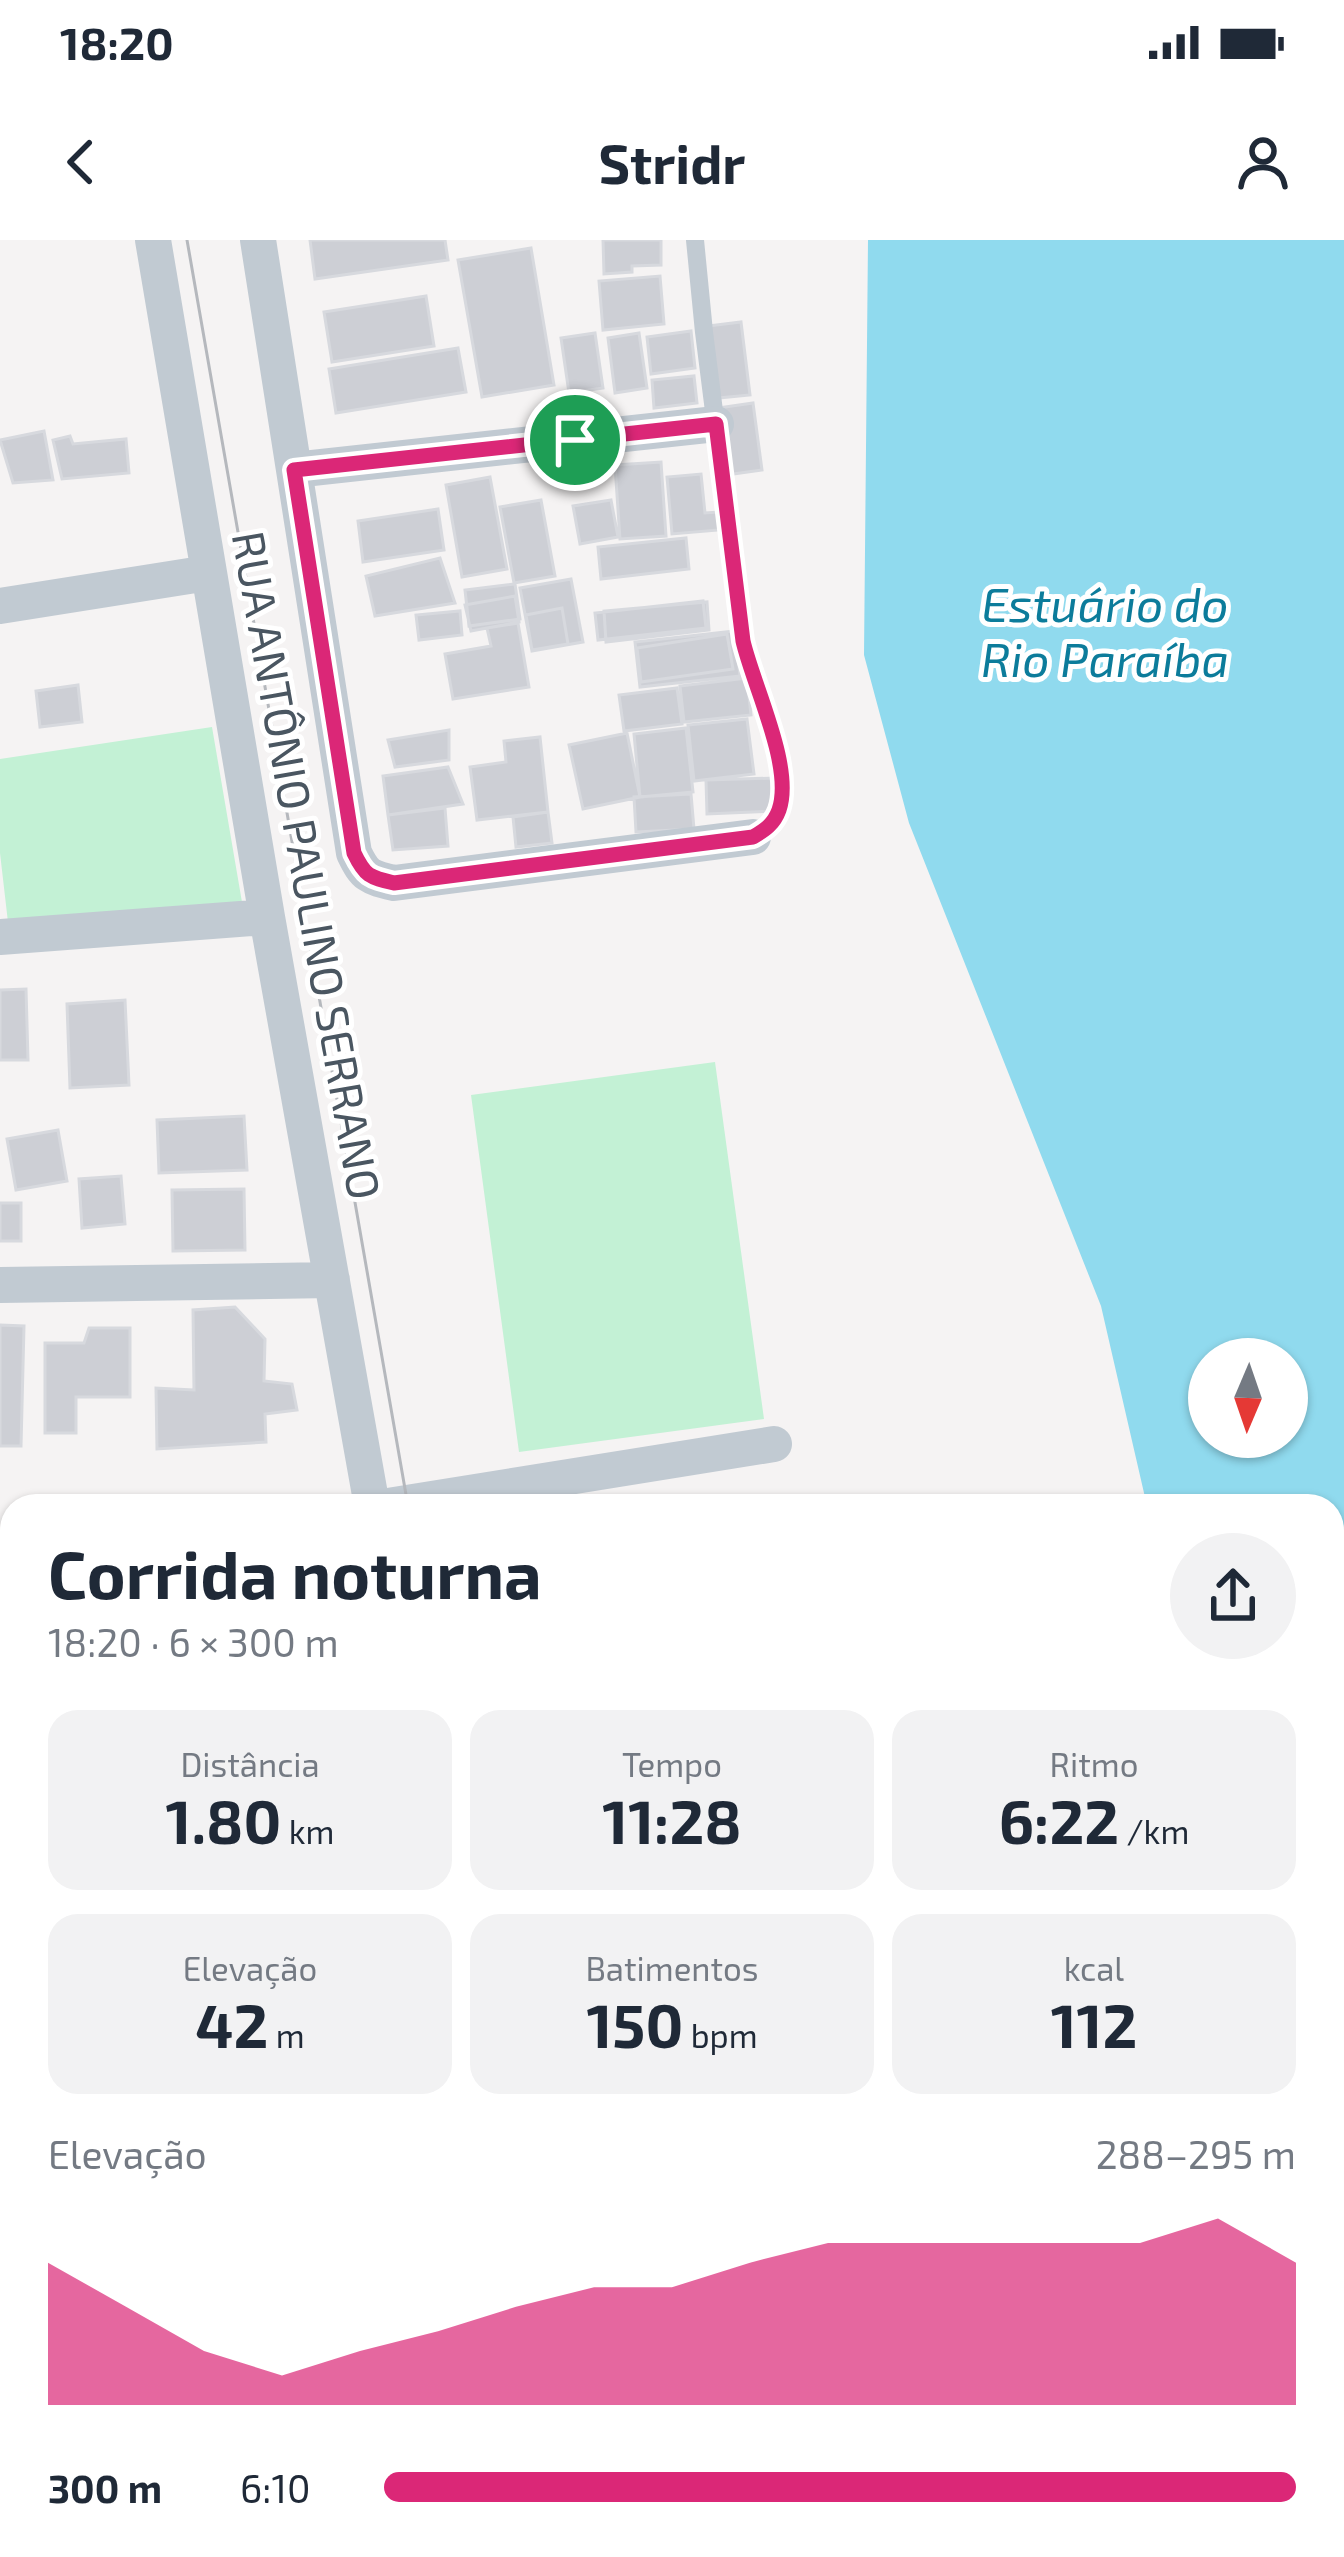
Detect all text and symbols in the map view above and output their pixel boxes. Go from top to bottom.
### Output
text: 18:20 [60,15,174,69]
icon: back [48,129,114,195]
icon: person [1230,129,1296,195]
text: Stridr [599,130,745,195]
pin [524,389,626,491]
icon: arrive [542,407,608,473]
street label: RUA ANTÔNIO PAULINO SERRANO [223,527,393,1203]
water label: Estuário do Rio Paraíba [981,574,1229,687]
north arrow [1188,1338,1308,1458]
map controls [1188,1338,1308,1458]
text: Corrida noturna [48,1533,542,1612]
button: share [1170,1533,1296,1659]
text: 18:20 · 6 × 300 m [48,1618,339,1665]
text: Distância [180,1744,320,1784]
text: Tempo [622,1744,722,1784]
text: Ritmo [1050,1744,1138,1784]
text: 1.80 [166,1784,281,1856]
text: 11:28 [602,1784,742,1856]
text: 6:22 [999,1784,1119,1856]
text: km [281,1811,334,1851]
text: /km [1119,1811,1189,1851]
text: Elevação [183,1948,317,1988]
text: Batimentos [585,1948,759,1988]
text: kcal [1064,1948,1124,1988]
text: 42 [195,1988,268,2060]
text: 150 [586,1988,683,2060]
text: 112 [1051,1988,1137,2060]
text: m [268,2015,305,2055]
text: bpm [683,2015,758,2055]
text: Elevação [48,2130,207,2177]
text: 288–295 m [1096,2130,1296,2177]
text: 300 m [48,2464,162,2511]
text: 6:10 [240,2464,311,2511]

